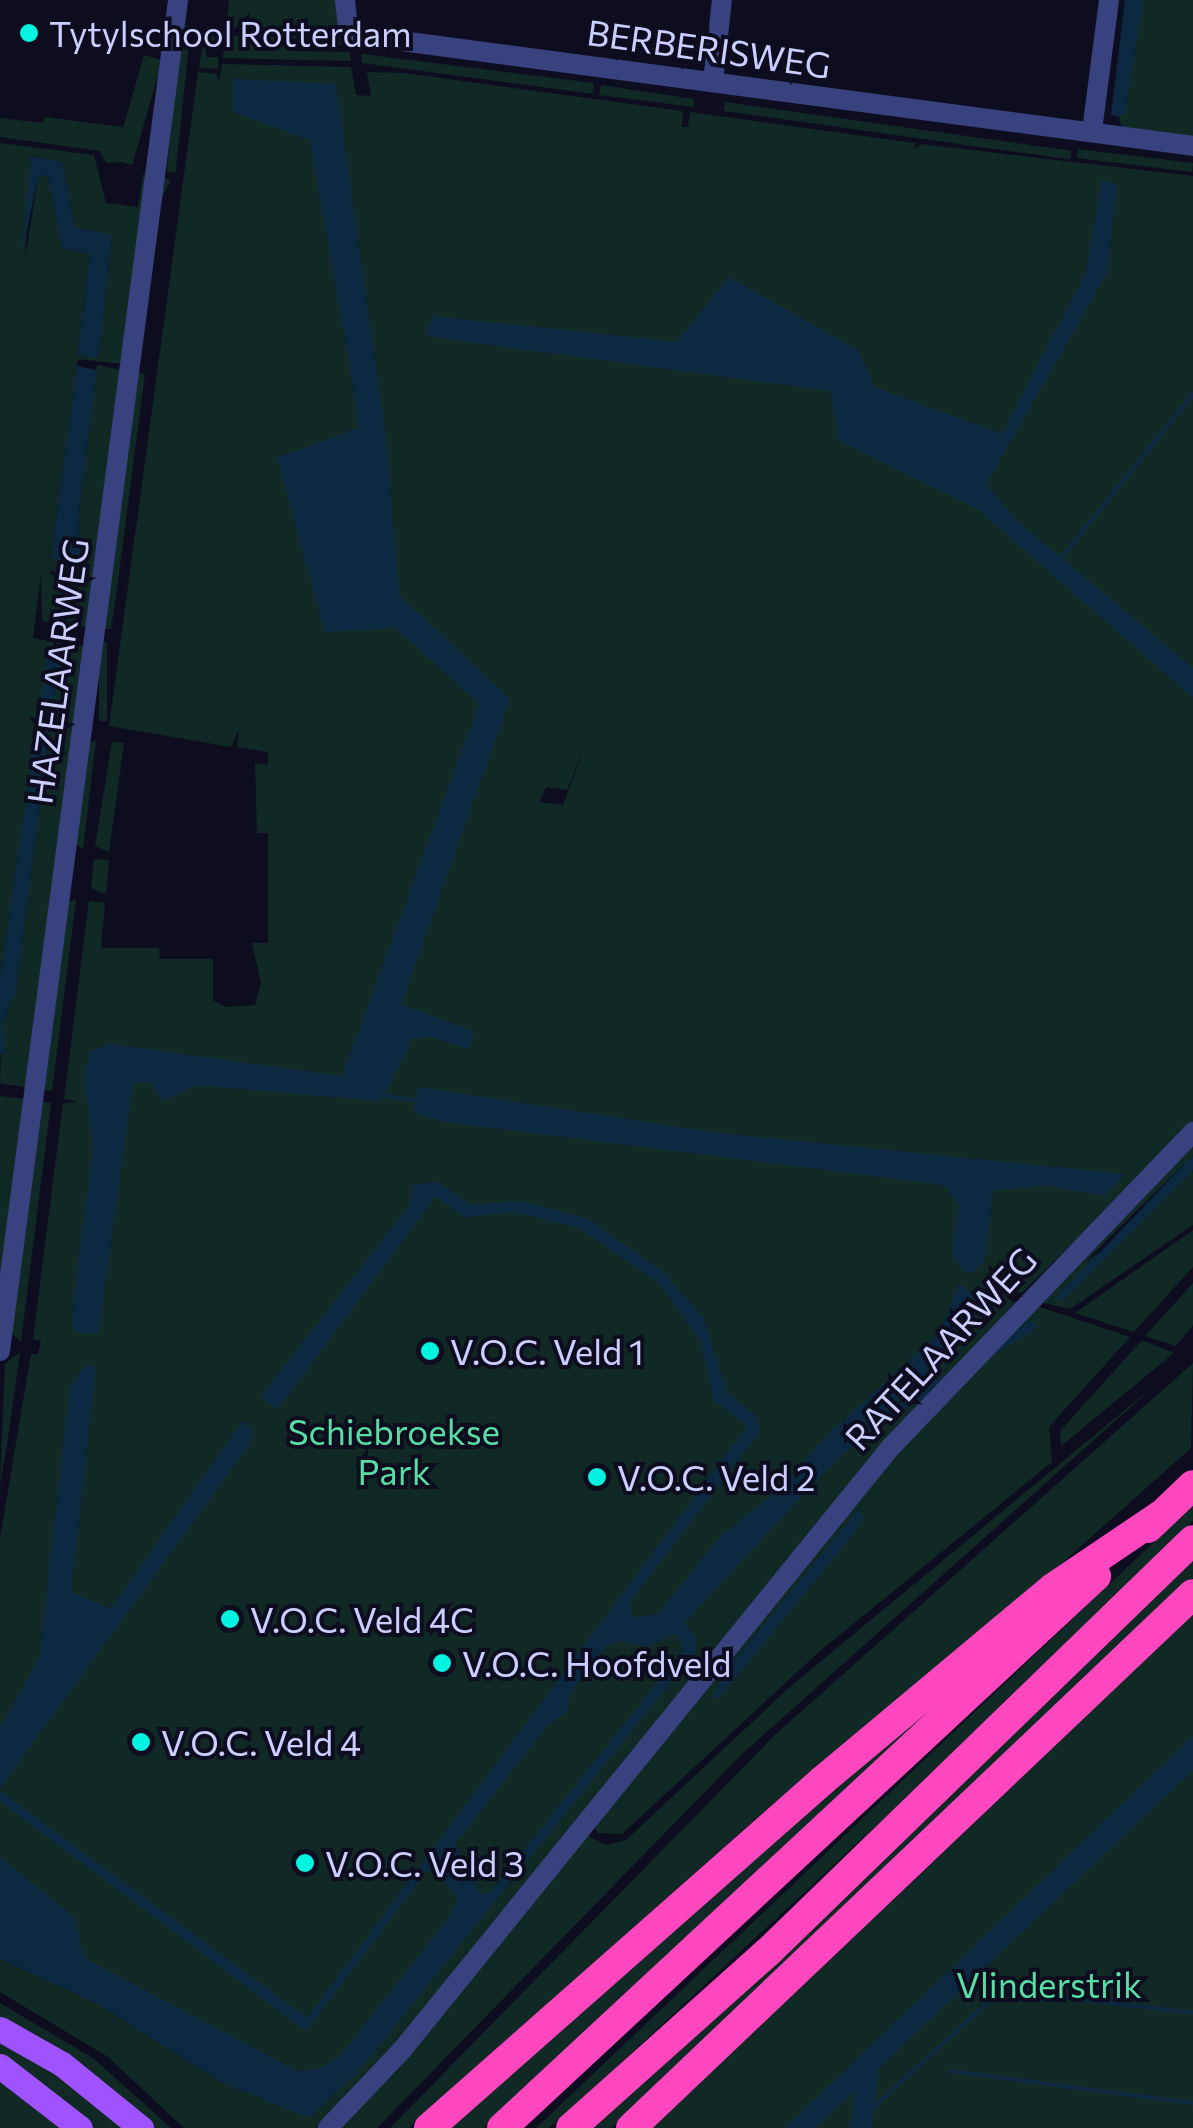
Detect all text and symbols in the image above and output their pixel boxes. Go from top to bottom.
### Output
street label: BERBERISWEG [585,10,833,86]
place label: Tytylschool Rotterdam [49,12,412,54]
marker: Tytylschool Rotterdam [18,22,40,44]
street label: HAZELAARWEG [18,535,96,807]
street label: RATELAARWEG [836,1238,1044,1458]
place label: V.O.C. Veld 1 [450,1330,644,1372]
marker: V.O.C. Veld 1 [419,1340,441,1362]
park label: Schiebroekse Park [288,1410,500,1492]
place label: V.O.C. Veld 2 [617,1456,815,1498]
marker: V.O.C. Veld 2 [586,1466,608,1488]
place label: V.O.C. Veld 4C [250,1598,474,1640]
marker: V.O.C. Veld 4C [219,1608,241,1630]
place label: V.O.C. Hoofdveld [462,1642,731,1684]
marker: V.O.C. Hoofdveld [431,1652,453,1674]
place label: V.O.C. Veld 4 [161,1721,361,1763]
marker: V.O.C. Veld 4 [130,1731,152,1753]
place label: V.O.C. Veld 3 [325,1842,524,1884]
marker: V.O.C. Veld 3 [294,1852,316,1874]
park label: Vlinderstrik [956,1963,1142,2005]

